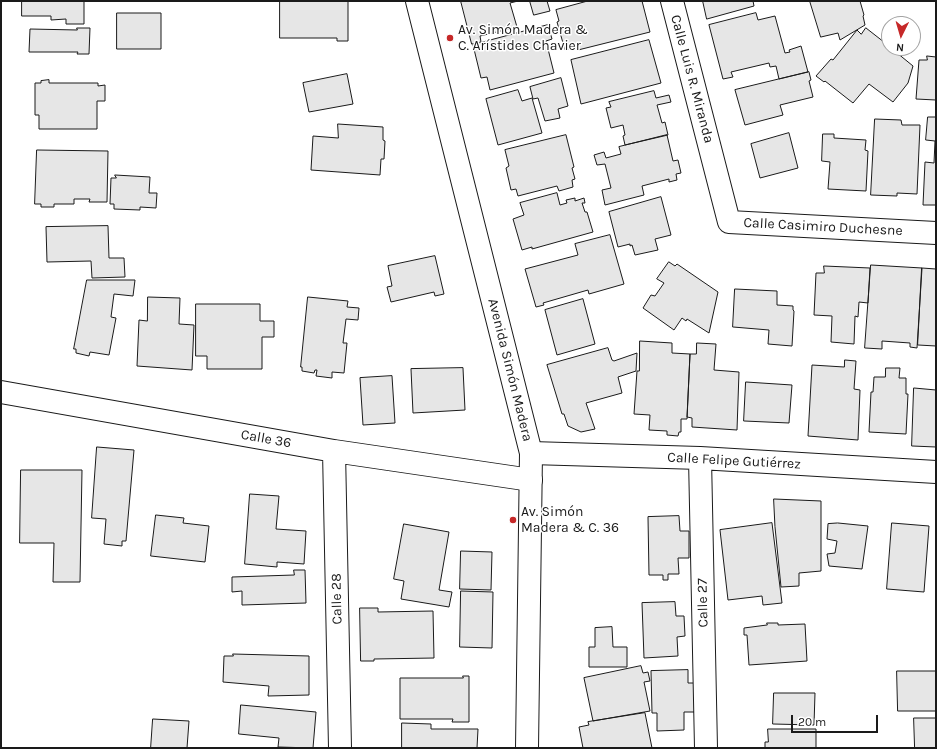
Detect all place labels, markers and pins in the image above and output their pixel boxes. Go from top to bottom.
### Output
place label: Av. Simón Madera & C. Arístides Chavier [458,22,588,54]
marker: Av. Simón Madera & C. Arístides Chavier [445,33,455,43]
place label: Av. Simón Madera & C. 36 [521,504,619,536]
marker: Av. Simón Madera & C. 36 [508,515,518,525]

